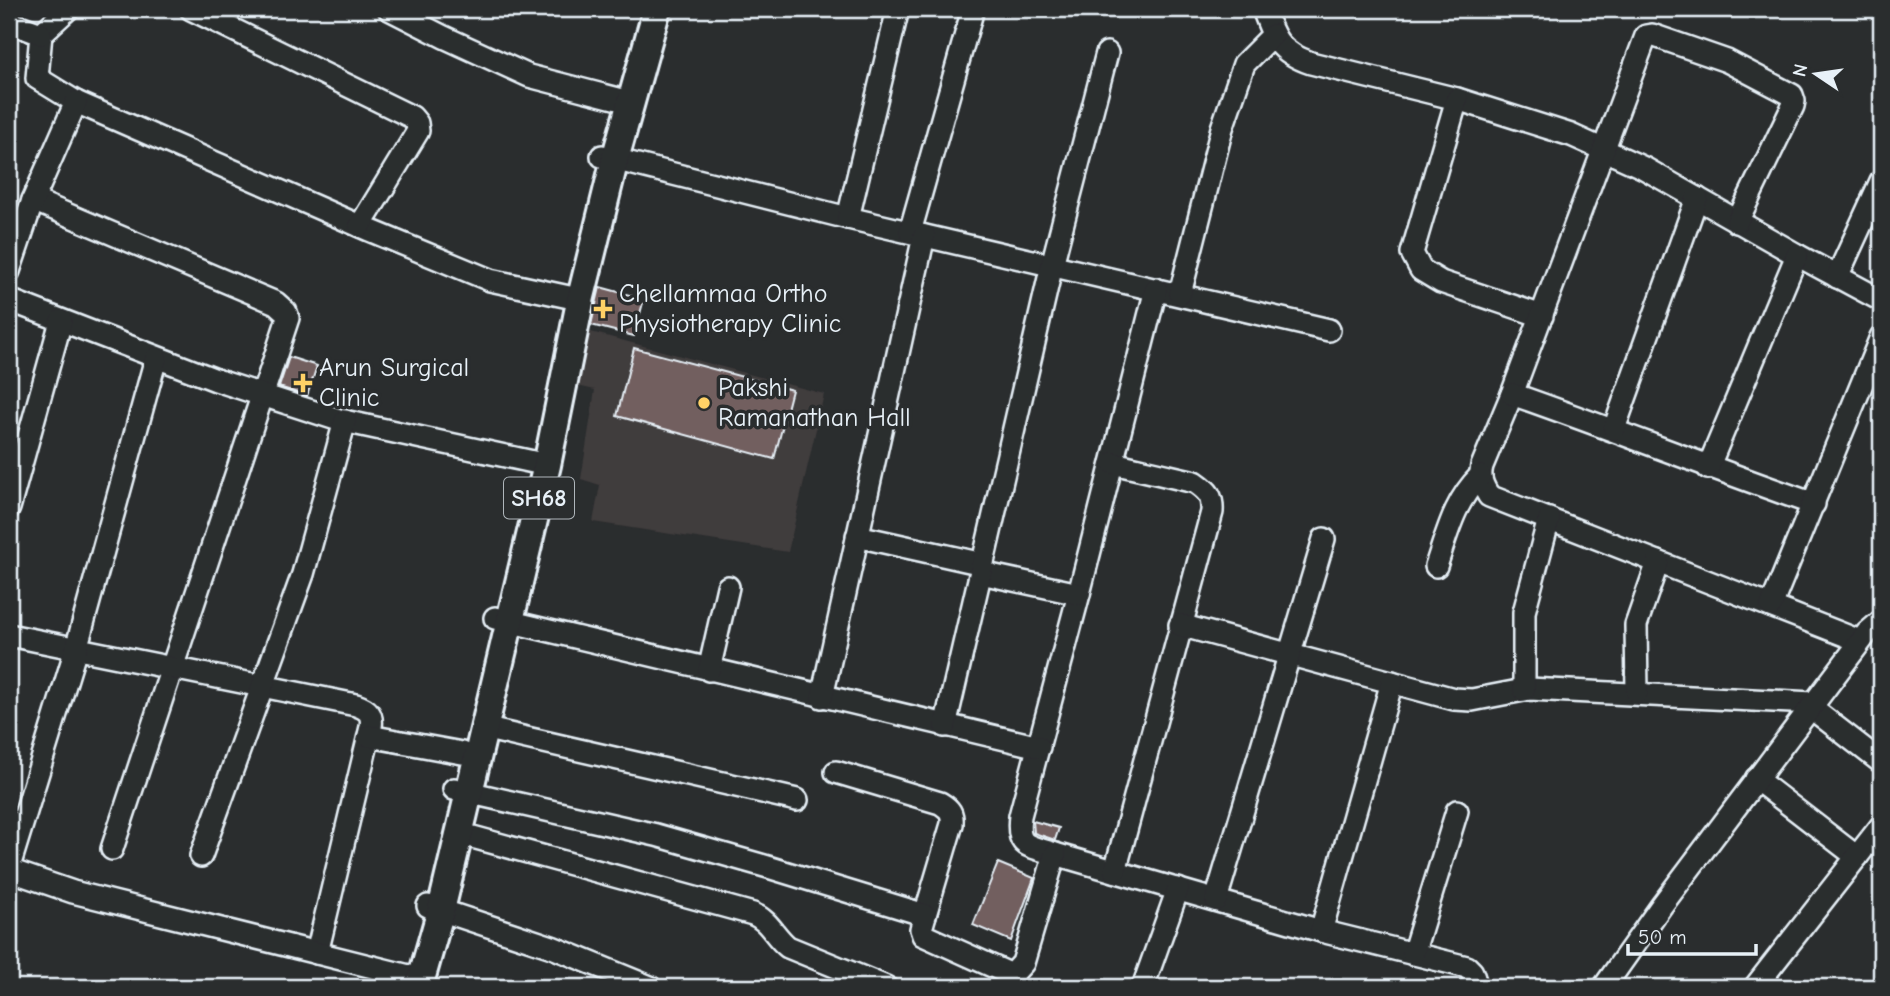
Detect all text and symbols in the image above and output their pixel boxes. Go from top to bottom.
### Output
north arrow [1782,38,1852,108]
text: N [1788,62,1813,79]
place label: Chellammaa Ortho Physiotherapy Clinic [619,279,841,339]
marker: Chellammaa Ortho Physiotherapy Clinic [593,299,613,319]
place label: Arun Surgical Clinic [319,353,469,413]
marker: Arun Surgical Clinic [293,373,313,393]
place label: Pakshi Ramanathan Hall [718,373,911,433]
marker: Pakshi Ramanathan Hall [696,395,712,411]
road number: SH68 [504,477,574,518]
scale bar [1628,912,1755,956]
text: 50 m [1638,925,1687,949]

